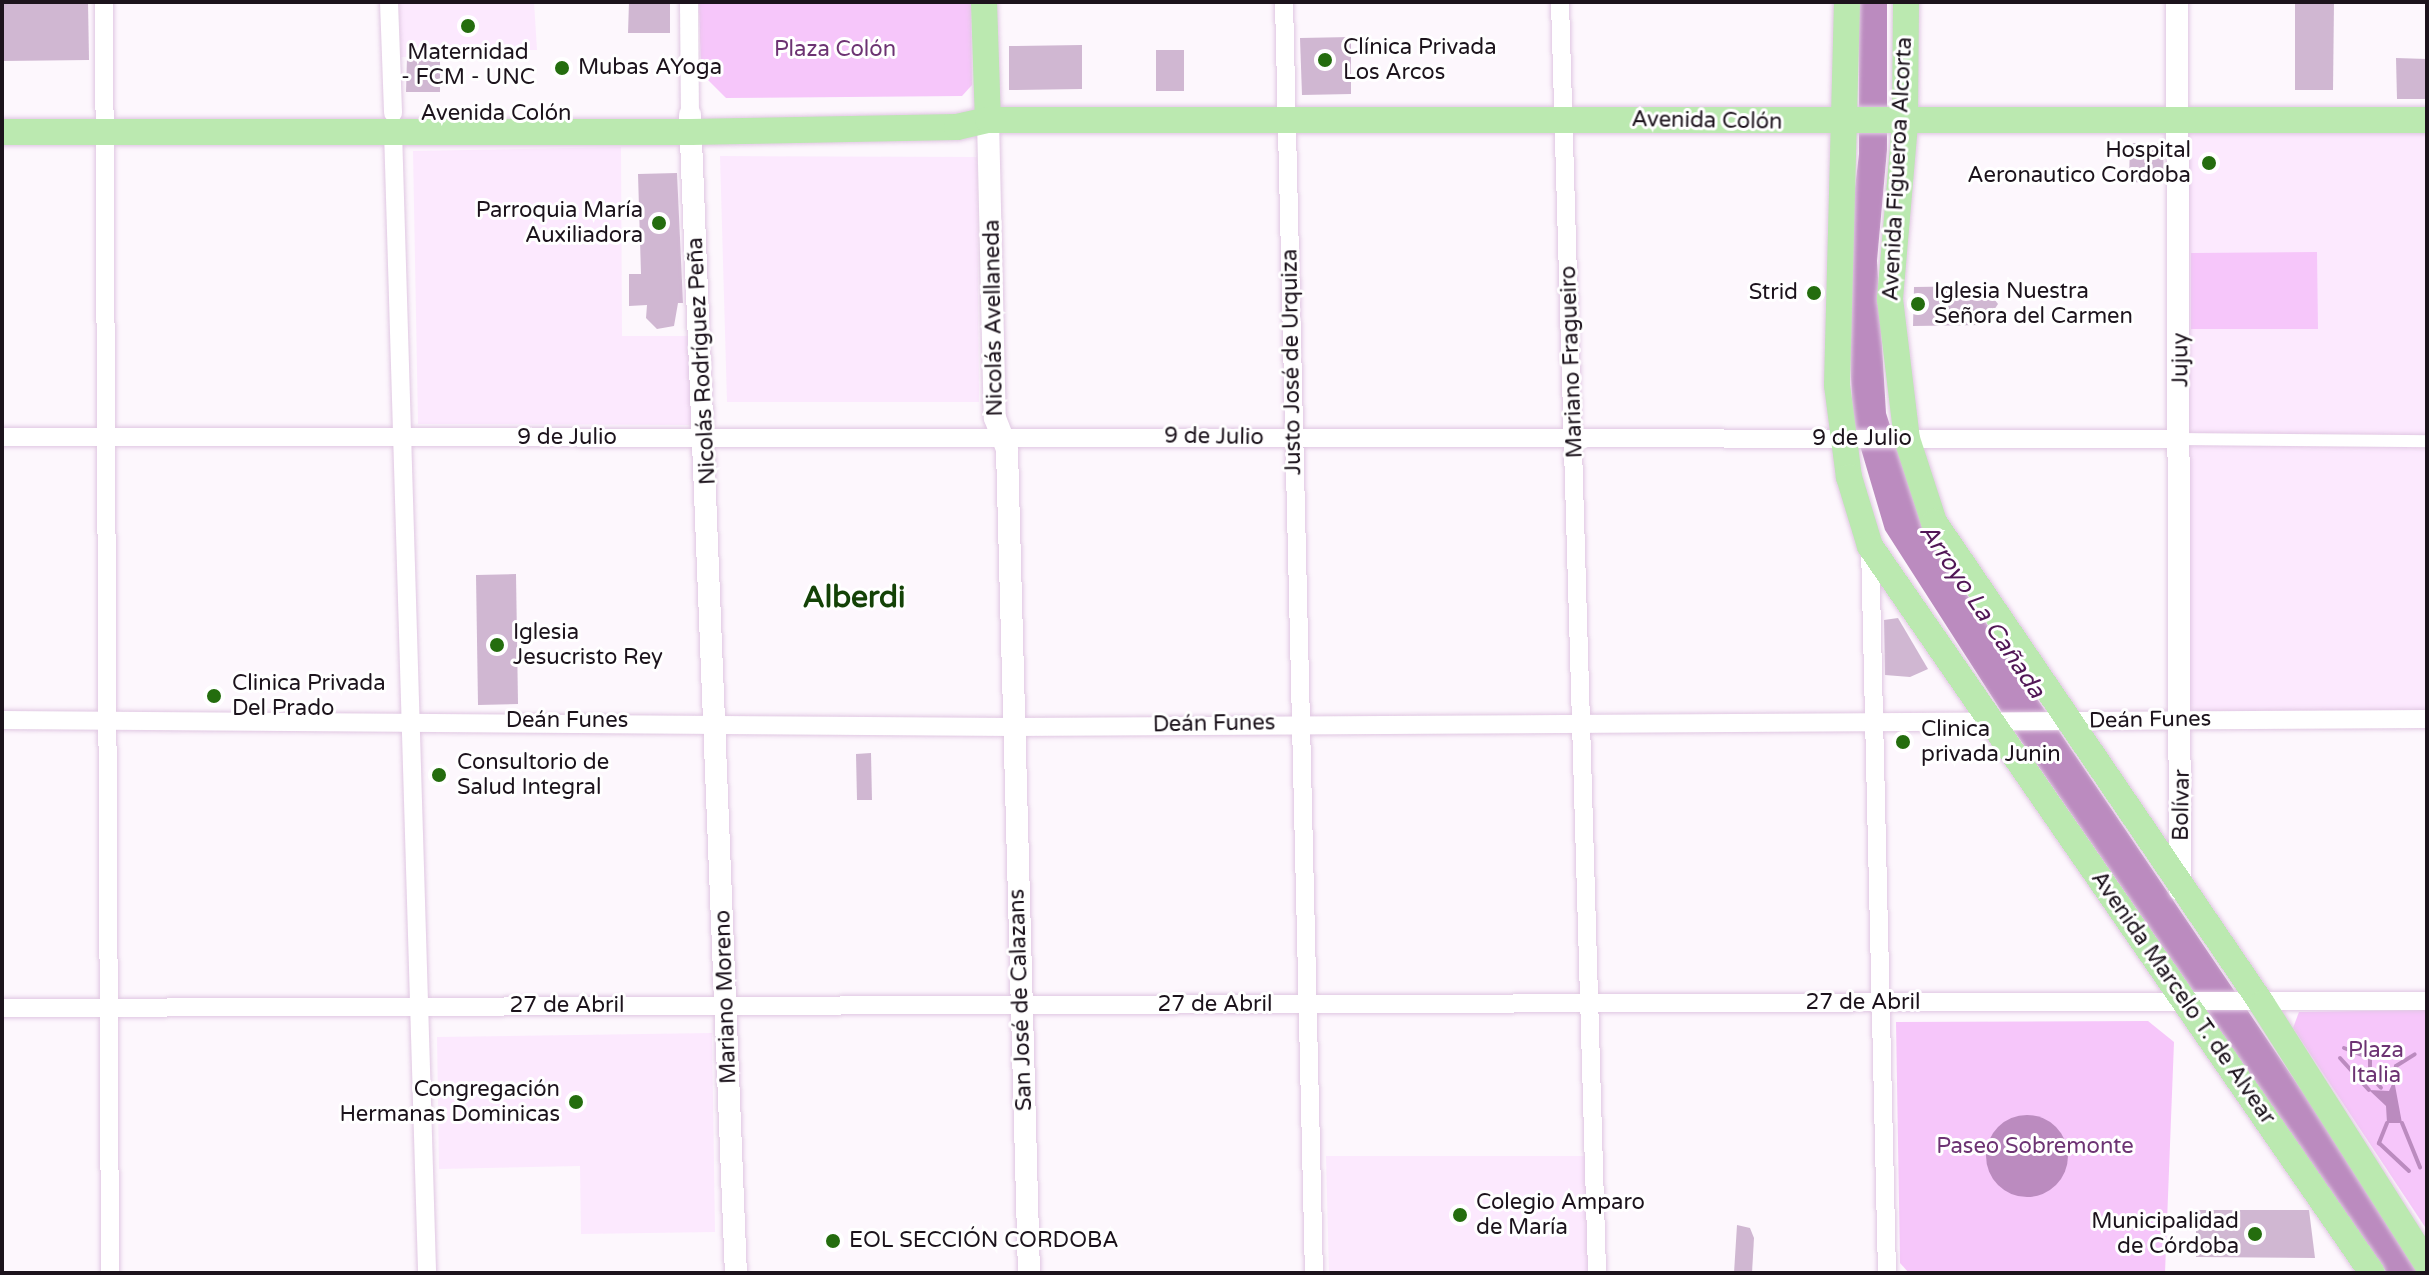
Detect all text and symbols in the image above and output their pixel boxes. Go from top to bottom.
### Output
marker: Maternidad - FCM - UNC [459,17,477,35]
place label: Clínica Privada Los Arcos [1343,34,1497,86]
street label: Avenida Figueroa Alcorta [1878,36,1918,302]
park label: Plaza Colón [774,37,896,63]
place label: Maternidad - FCM - UNC [401,39,535,90]
marker: Clínica Privada Los Arcos [1314,49,1336,71]
place label: Mubas AYoga [578,55,722,81]
marker: Mubas AYoga [553,59,571,77]
street label: Avenida Colón [421,101,571,127]
street label: Avenida Colón [1631,106,1783,136]
place label: Hospital Aeronautico Cordoba [1967,137,2191,188]
marker: Hospital Aeronautico Cordoba [2198,152,2220,174]
place label: Parroquia María Auxiliadora [476,197,643,248]
marker: Parroquia María Auxiliadora [650,214,668,232]
street label: Nicolás Avellaneda [979,219,1009,417]
street label: Nicolás Rodríguez Peña [682,236,722,486]
street label: Justo José de Urquiza [1277,249,1307,475]
street label: Mariano Fragueiro [1555,265,1589,459]
place label: Iglesia Nuestra Señora del Carmen [1934,278,2133,330]
place label: Strid [1749,280,1798,306]
marker: Strid [1805,284,1823,302]
marker: Iglesia Nuestra Señora del Carmen [1909,295,1927,313]
street label: Jujuy [2168,333,2194,387]
street label: 9 de Julio [1164,423,1264,451]
street label: 9 de Julio [517,425,617,451]
street label: 9 de Julio [1812,426,1912,452]
water label: Arroyo La Cañada [1913,518,2051,704]
district label: Alberdi [802,580,906,616]
place label: Iglesia Jesucristo Rey [513,619,663,670]
marker: Iglesia Jesucristo Rey [488,636,506,654]
place label: Clinica Privada Del Prado [232,670,386,722]
marker: Clinica Privada Del Prado [203,685,225,707]
street label: Deán Funes [2089,706,2211,734]
street label: Deán Funes [506,708,628,734]
street label: Deán Funes [1153,710,1275,738]
place label: Clinica privada Junin [1921,716,2061,768]
marker: Clinica privada Junin [1892,731,1914,753]
place label: Consultorio de Salud Integral [457,749,609,800]
marker: Consultorio de Salud Integral [428,764,450,786]
street label: Bolívar [2168,769,2196,841]
street label: Avenida Marcelo T. de Alvear [2085,866,2281,1130]
street label: San José de Calazans [1004,888,1038,1112]
street label: Mariano Moreno [710,910,742,1084]
street label: 27 de Abril [1806,990,1920,1016]
street label: 27 de Abril [1158,992,1272,1018]
street label: 27 de Abril [510,993,624,1019]
park label: Plaza Italia [2348,1037,2404,1088]
place label: Congregación Hermanas Dominicas [340,1076,560,1128]
marker: Congregación Hermanas Dominicas [567,1093,585,1111]
park label: Paseo Sobremonte [1936,1134,2134,1160]
place label: Colegio Amparo de María [1476,1189,1645,1240]
marker: Colegio Amparo de María [1451,1206,1469,1224]
place label: Municipalidad de Córdoba [2091,1208,2239,1260]
marker: Municipalidad de Córdoba [2246,1225,2264,1243]
place label: EOL SECCIÓN CORDOBA [849,1228,1119,1254]
marker: EOL SECCIÓN CORDOBA [824,1232,842,1250]

